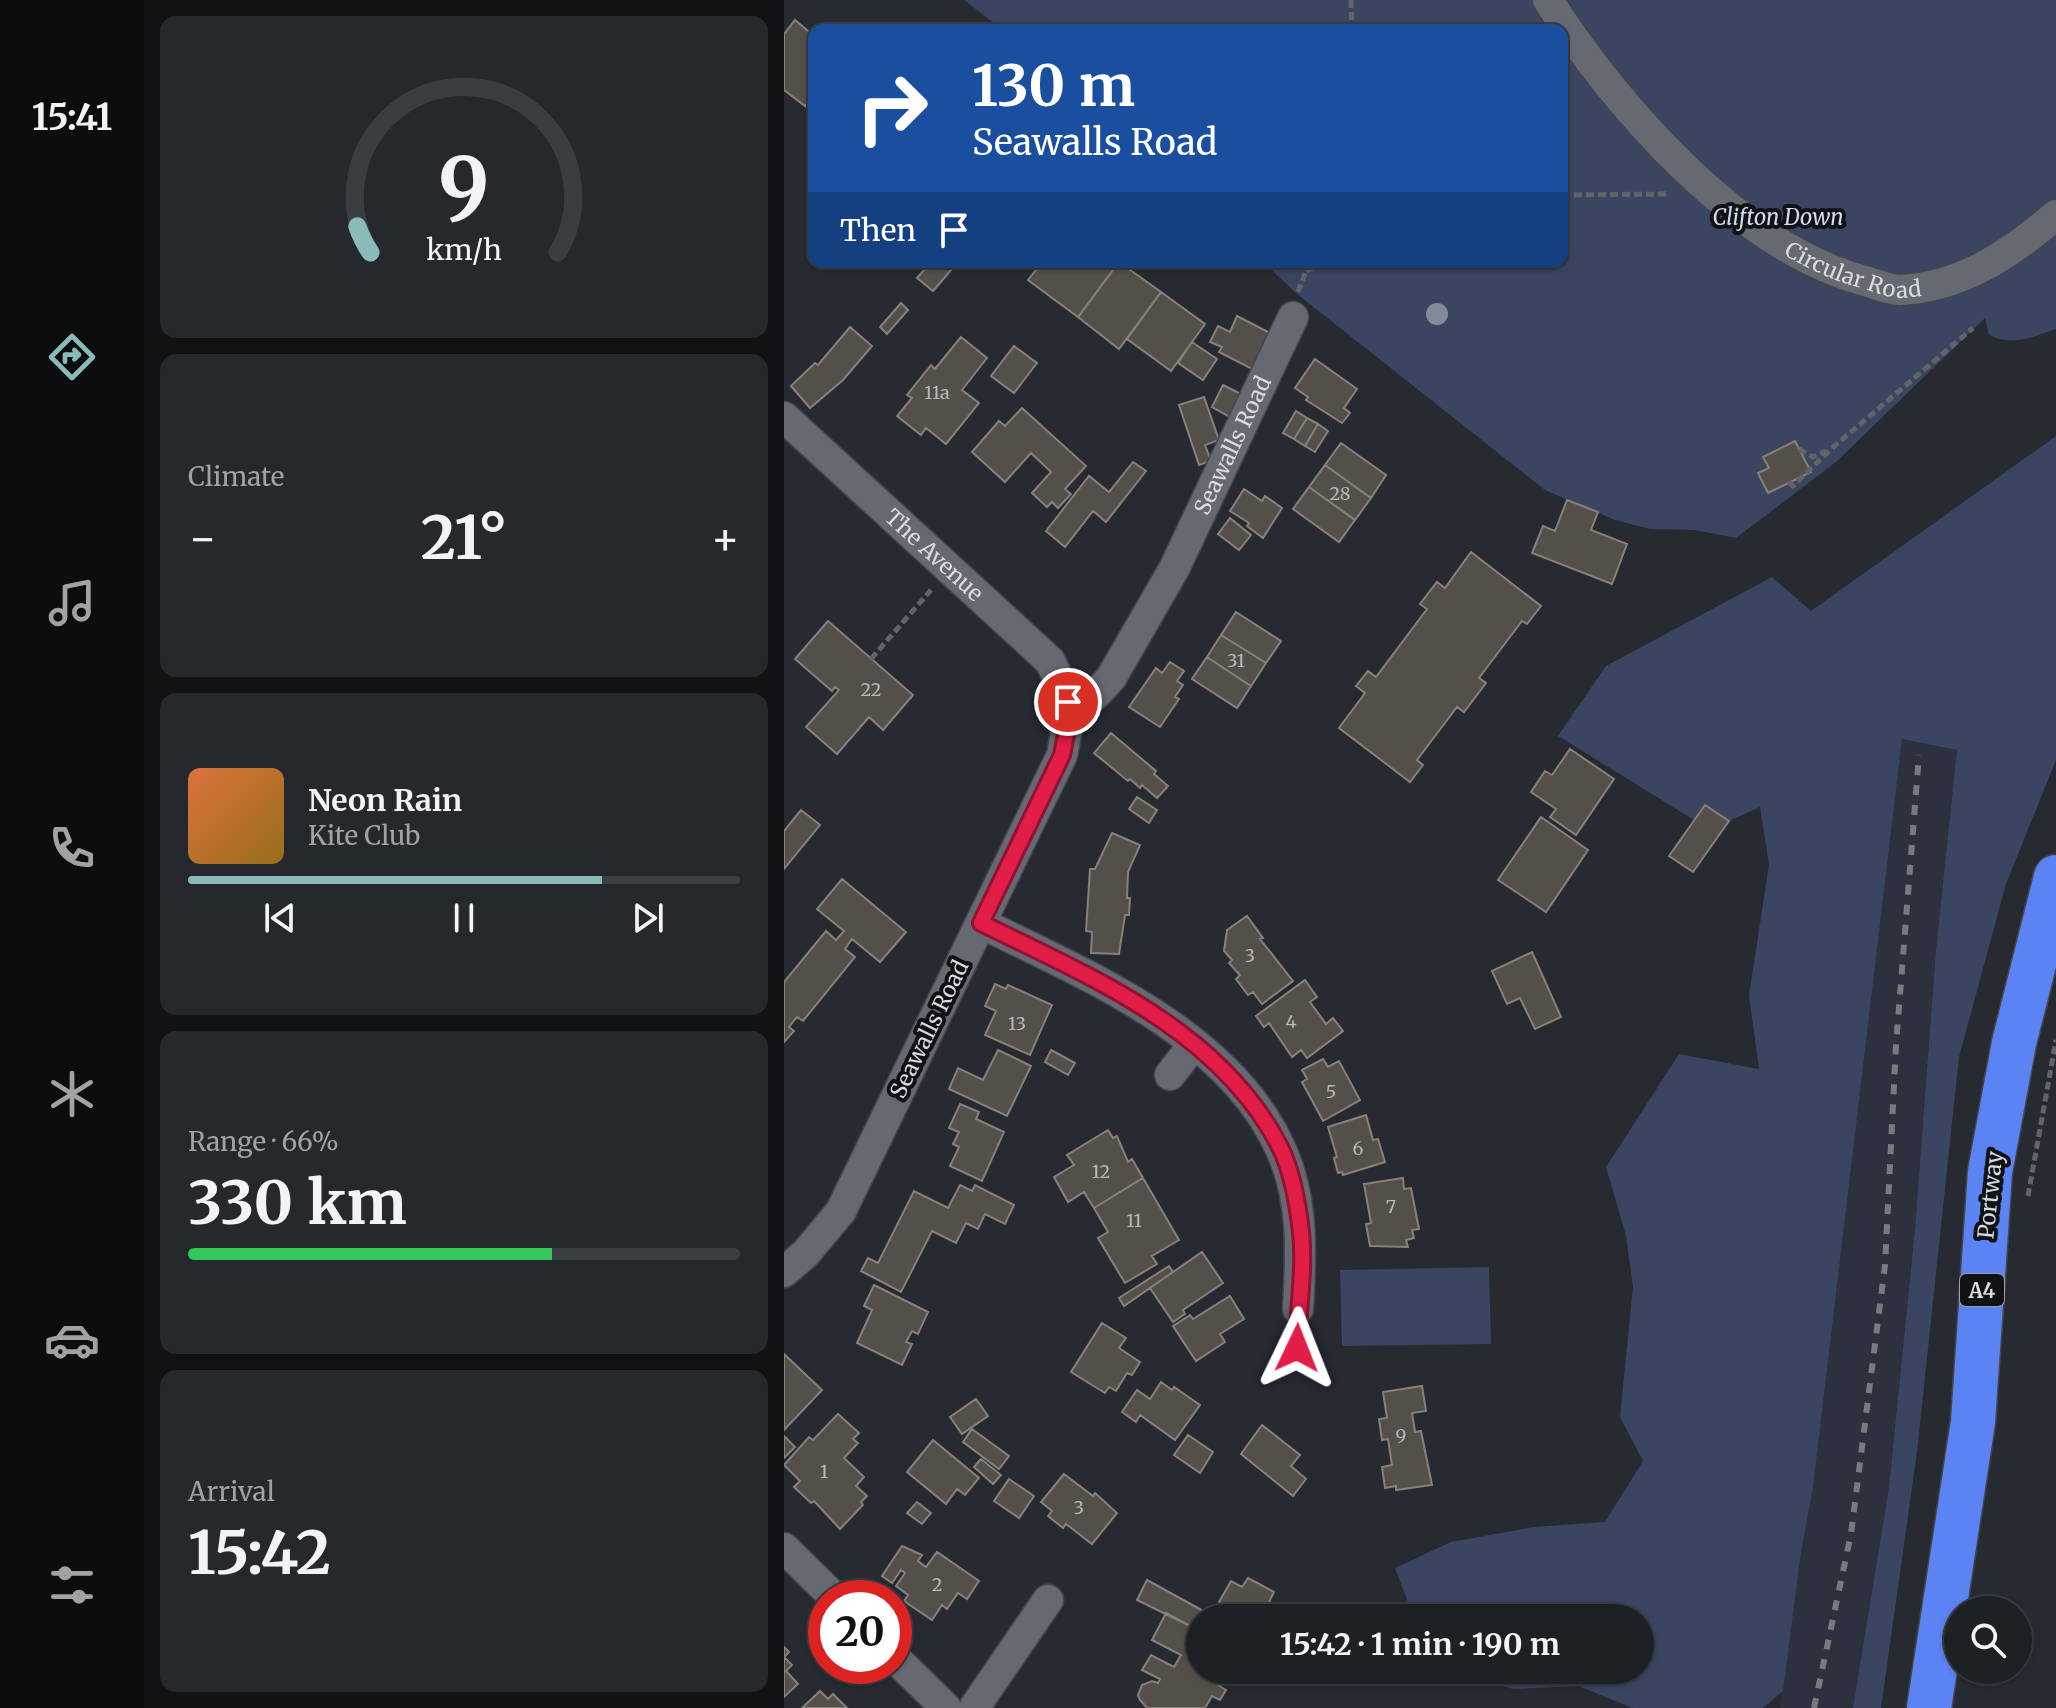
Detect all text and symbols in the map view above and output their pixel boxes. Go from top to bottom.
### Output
text: 130 m [972,51,1135,121]
icon: right [840,56,944,160]
text: 15:41 [32,95,112,140]
text: Seawalls Road [972,120,1218,165]
text: 9 [438,137,490,242]
park label: Clifton Down [1712,203,1844,231]
icon: arrive [932,208,976,252]
text: Then [840,211,916,249]
text: km/h [426,232,502,268]
street label: Circular Road [1780,235,1923,304]
icon: directions [44,329,100,385]
street label: Seawalls Road [1188,371,1277,519]
house number: 11a [924,381,950,404]
text: Climate [188,460,284,493]
house number: 28 [1329,482,1351,505]
text: 21° [421,500,507,575]
street label: The Avenue [879,503,989,607]
text: − [188,511,217,566]
text: + [711,511,740,566]
icon: music [44,575,100,631]
house number: 31 [1227,649,1245,672]
pin [1034,668,1102,736]
house number: 22 [860,678,882,701]
icon: arrive [1046,680,1090,724]
text: Neon Rain [308,781,462,819]
text: Kite Club [308,819,420,852]
icon: phone [44,820,100,876]
icon: previous [258,896,302,940]
icon: pause [442,896,486,940]
icon: next [626,896,670,940]
house number: 3 [1245,944,1255,967]
street label: Seawalls Road [884,955,974,1103]
house number: 4 [1285,1010,1297,1033]
house number: 13 [1008,1012,1026,1035]
icon: climate [44,1066,100,1122]
house number: 5 [1326,1080,1336,1103]
text: Range · 66% [188,1125,339,1158]
house number: 6 [1353,1137,1364,1160]
street label: Portway [1971,1150,2009,1240]
house number: 12 [1092,1160,1110,1183]
text: 330 km [188,1165,407,1240]
house number: 7 [1386,1195,1396,1218]
house number: 11 [1126,1209,1142,1232]
road number: A4 [1960,1274,2004,1306]
position arrow [1255,1306,1339,1390]
icon: car [44,1312,100,1368]
house number: 9 [1396,1424,1406,1447]
house number: 1 [820,1460,828,1483]
text: Arrival [188,1475,275,1508]
house number: 3 [1074,1496,1084,1519]
text: 15:42 [188,1515,331,1590]
icon: filters [44,1557,100,1613]
house number: 2 [932,1573,942,1596]
speed limit sign: 20 [808,1580,912,1684]
map controls [1944,1596,2032,1684]
button: search [1944,1596,2032,1684]
text: 15:42 · 1 min · 190 m [1280,1625,1560,1663]

